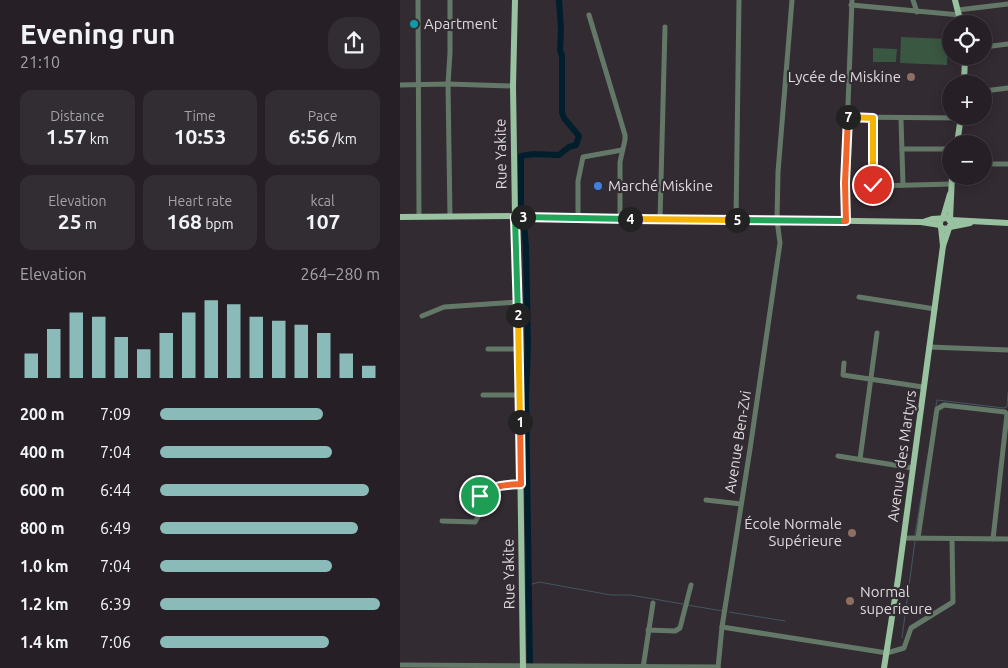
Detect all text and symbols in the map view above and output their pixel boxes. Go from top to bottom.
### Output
place label: Apartment [424,15,498,32]
map controls [942,15,992,185]
button: locate [942,15,992,65]
button: share [328,17,380,69]
text: Evening run [20,18,175,49]
marker: Apartment [408,18,420,30]
text: 21:10 [20,53,60,71]
place label: Lycée de Miskine [788,68,901,85]
marker: Lycée de Miskine [905,71,917,83]
button: + [942,75,992,125]
pin: 7 [836,104,860,130]
text: Distance [50,108,104,124]
text: Time [184,108,216,124]
text: Pace [308,108,337,124]
text: 7 [845,109,852,125]
street label: Rue Yakite [491,118,510,190]
text: 1.57 [46,124,87,148]
text: 10:53 [174,124,226,148]
text: 6:56 [289,124,329,148]
text: km [87,131,109,147]
text: /km [329,131,357,147]
button: − [942,135,992,185]
pin [852,164,894,206]
icon: check [859,171,887,199]
place label: Marché Miskine [608,177,713,194]
marker: Marché Miskine [592,180,604,192]
text: Elevation [48,193,107,209]
text: Heart rate [168,193,232,209]
text: kcal [311,193,335,209]
pin: 3 [510,204,536,230]
pin: 4 [618,206,642,232]
pin: 5 [724,208,750,232]
text: 25 [58,209,82,233]
text: 168 [166,209,202,233]
text: 107 [305,209,340,233]
text: 3 [520,209,527,225]
text: 4 [627,211,634,227]
text: 5 [734,212,741,228]
text: m [82,216,97,232]
text: bpm [202,216,234,232]
text: Elevation [20,265,87,283]
text: 264–280 m [300,265,380,283]
pin: 2 [506,302,530,328]
text: 2 [515,307,522,323]
street label: Avenue Ben-Zvi [721,389,754,495]
street label: Avenue des Martyrs [884,389,919,523]
text: 200 m [20,405,65,423]
text: 7:09 [100,405,131,423]
pin: 1 [508,410,532,434]
text: 1 [517,414,524,430]
text: 400 m [20,443,65,461]
text: 7:04 [100,443,131,461]
pin [459,475,501,517]
text: 600 m [20,481,65,499]
text: 6:44 [100,481,131,499]
icon: arrive [466,482,494,510]
place label: École Normale Supérieure [744,515,842,549]
text: 800 m [20,519,65,537]
text: 6:49 [100,519,131,537]
marker: École Normale Supérieure [846,527,858,539]
street label: Rue Yakite [499,538,518,610]
text: 1.0 km [20,557,69,575]
text: 7:04 [100,557,131,575]
place label: Normal superieure [860,583,932,617]
text: 1.2 km [20,595,69,613]
text: 6:39 [100,595,131,613]
marker: Normal superieure [844,595,856,607]
text: 1.4 km [20,633,69,651]
text: 7:06 [100,633,131,651]

